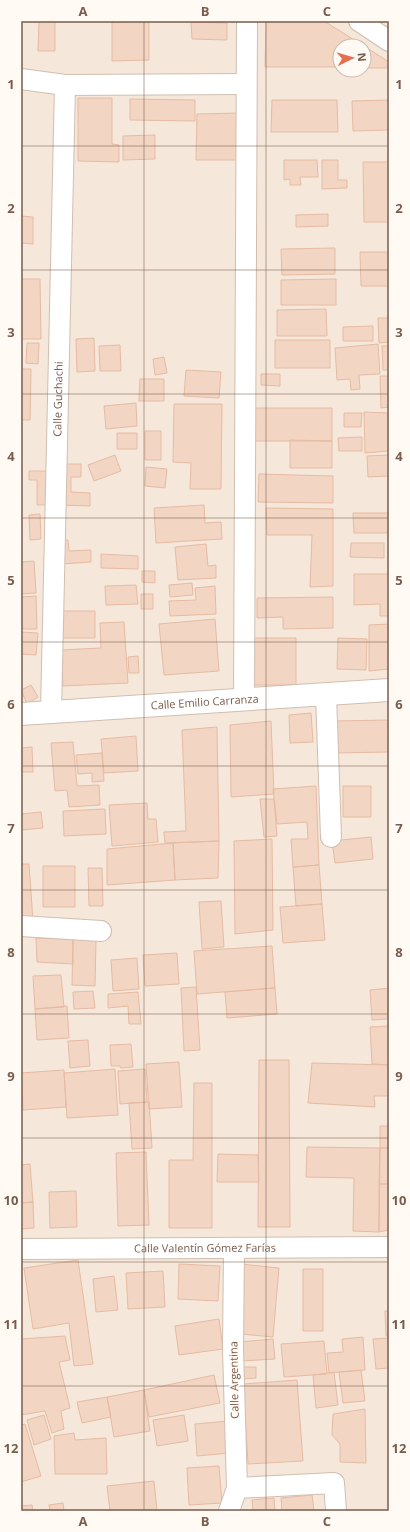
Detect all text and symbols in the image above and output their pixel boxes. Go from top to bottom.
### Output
text: A [79,2,88,20]
text: B [201,2,210,20]
text: C [323,2,331,20]
north arrow [332,38,372,78]
text: N [355,52,370,62]
text: 1 [7,75,15,93]
text: 1 [395,75,403,93]
text: 2 [7,199,15,217]
text: 2 [395,199,403,217]
text: 3 [7,323,15,341]
text: 3 [395,323,403,341]
street label: Calle Guchachi [49,361,66,437]
text: 4 [7,447,15,465]
text: 4 [395,447,403,465]
text: 5 [7,571,15,589]
text: 5 [395,571,403,589]
street label: Calle Emilio Carranza [150,691,259,713]
text: 6 [7,695,15,713]
text: 6 [395,695,403,713]
text: 7 [7,819,15,837]
text: 7 [395,819,403,837]
text: 8 [7,943,15,961]
text: 8 [395,943,403,961]
text: 9 [7,1067,15,1085]
text: 9 [395,1067,403,1085]
text: 10 [4,1191,18,1209]
text: 10 [392,1191,406,1209]
street label: Calle Valentín Gómez Farías [134,1240,276,1255]
text: 11 [4,1315,18,1333]
text: 11 [392,1315,406,1333]
street label: Calle Argentina [225,1341,242,1419]
text: 12 [4,1439,19,1457]
text: 12 [392,1439,407,1457]
text: A [79,1512,88,1530]
text: B [201,1512,210,1530]
text: C [323,1512,331,1530]

